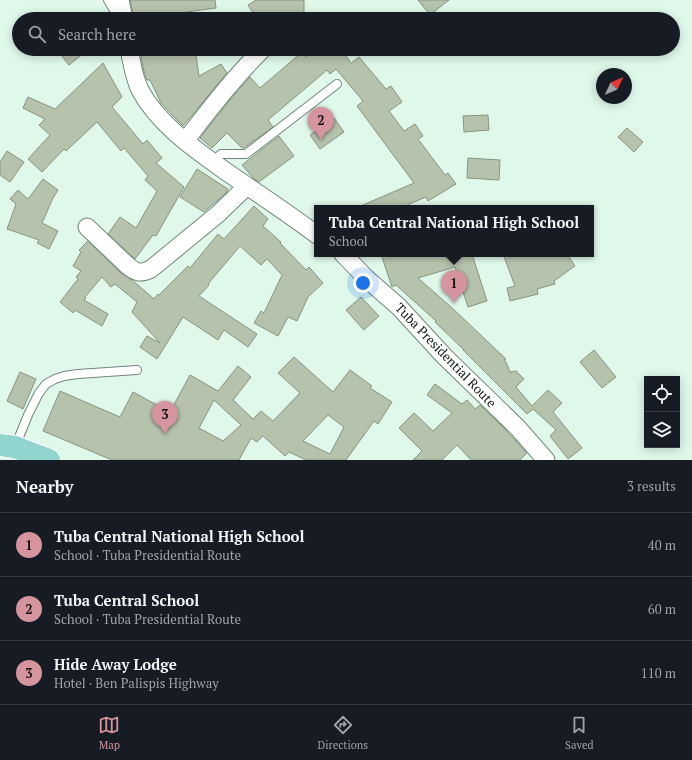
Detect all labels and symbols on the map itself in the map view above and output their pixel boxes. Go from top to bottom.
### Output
north arrow [596,68,632,104]
pin: 2 [308,107,334,140]
pin: 1 [441,270,467,303]
your location [353,273,373,293]
street label: Tuba Presidential Route [391,299,501,411]
pin: 3 [152,401,178,434]

